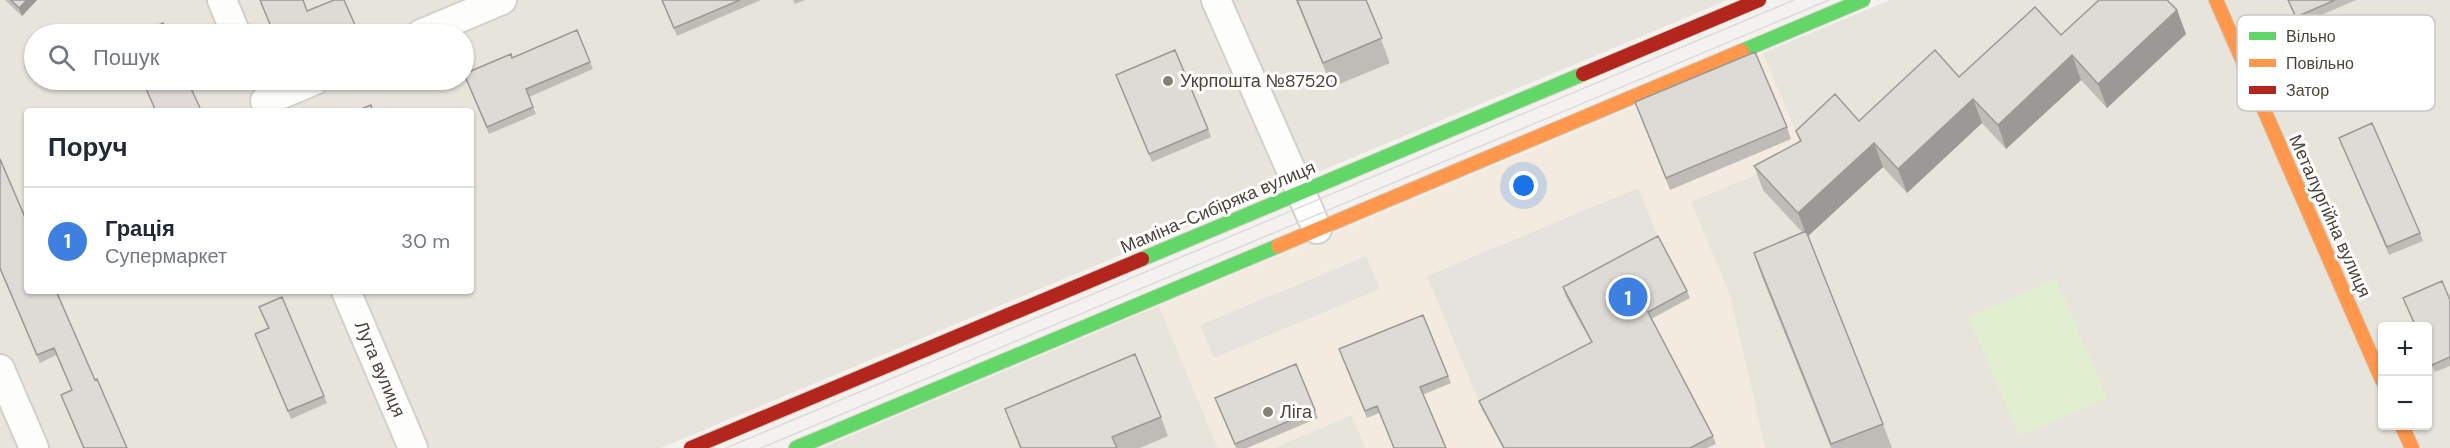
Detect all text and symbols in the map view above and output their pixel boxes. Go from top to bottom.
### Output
legend [2237,15,2435,111]
search box [24,24,474,90]
text: Вільно [2286,26,2336,47]
icon: search [45,41,78,74]
text: Пошук [93,43,159,72]
text: Повільно [2286,53,2354,74]
place label: Укрпошта №87520 [1180,69,1338,93]
marker: Укрпошта №87520 [1161,74,1175,88]
text: Затор [2286,80,2329,101]
text: Поруч [48,130,128,164]
street label: Металургійна вулиця [2283,131,2377,301]
street label: Маміна-Сибіряка вулиця [1117,155,1319,259]
your location [1509,171,1538,200]
text: Грація [105,214,175,243]
text: 1 [64,228,71,254]
text: 30 m [401,228,450,254]
text: Супермаркет [105,243,227,269]
pin: 1 [1608,274,1648,320]
street label: Лута вулиця [349,317,411,421]
map controls [2378,322,2432,430]
button: + [2378,322,2432,376]
button: − [2378,376,2432,430]
place label: Ліга [1280,400,1313,424]
marker: Ліга [1261,405,1275,419]

